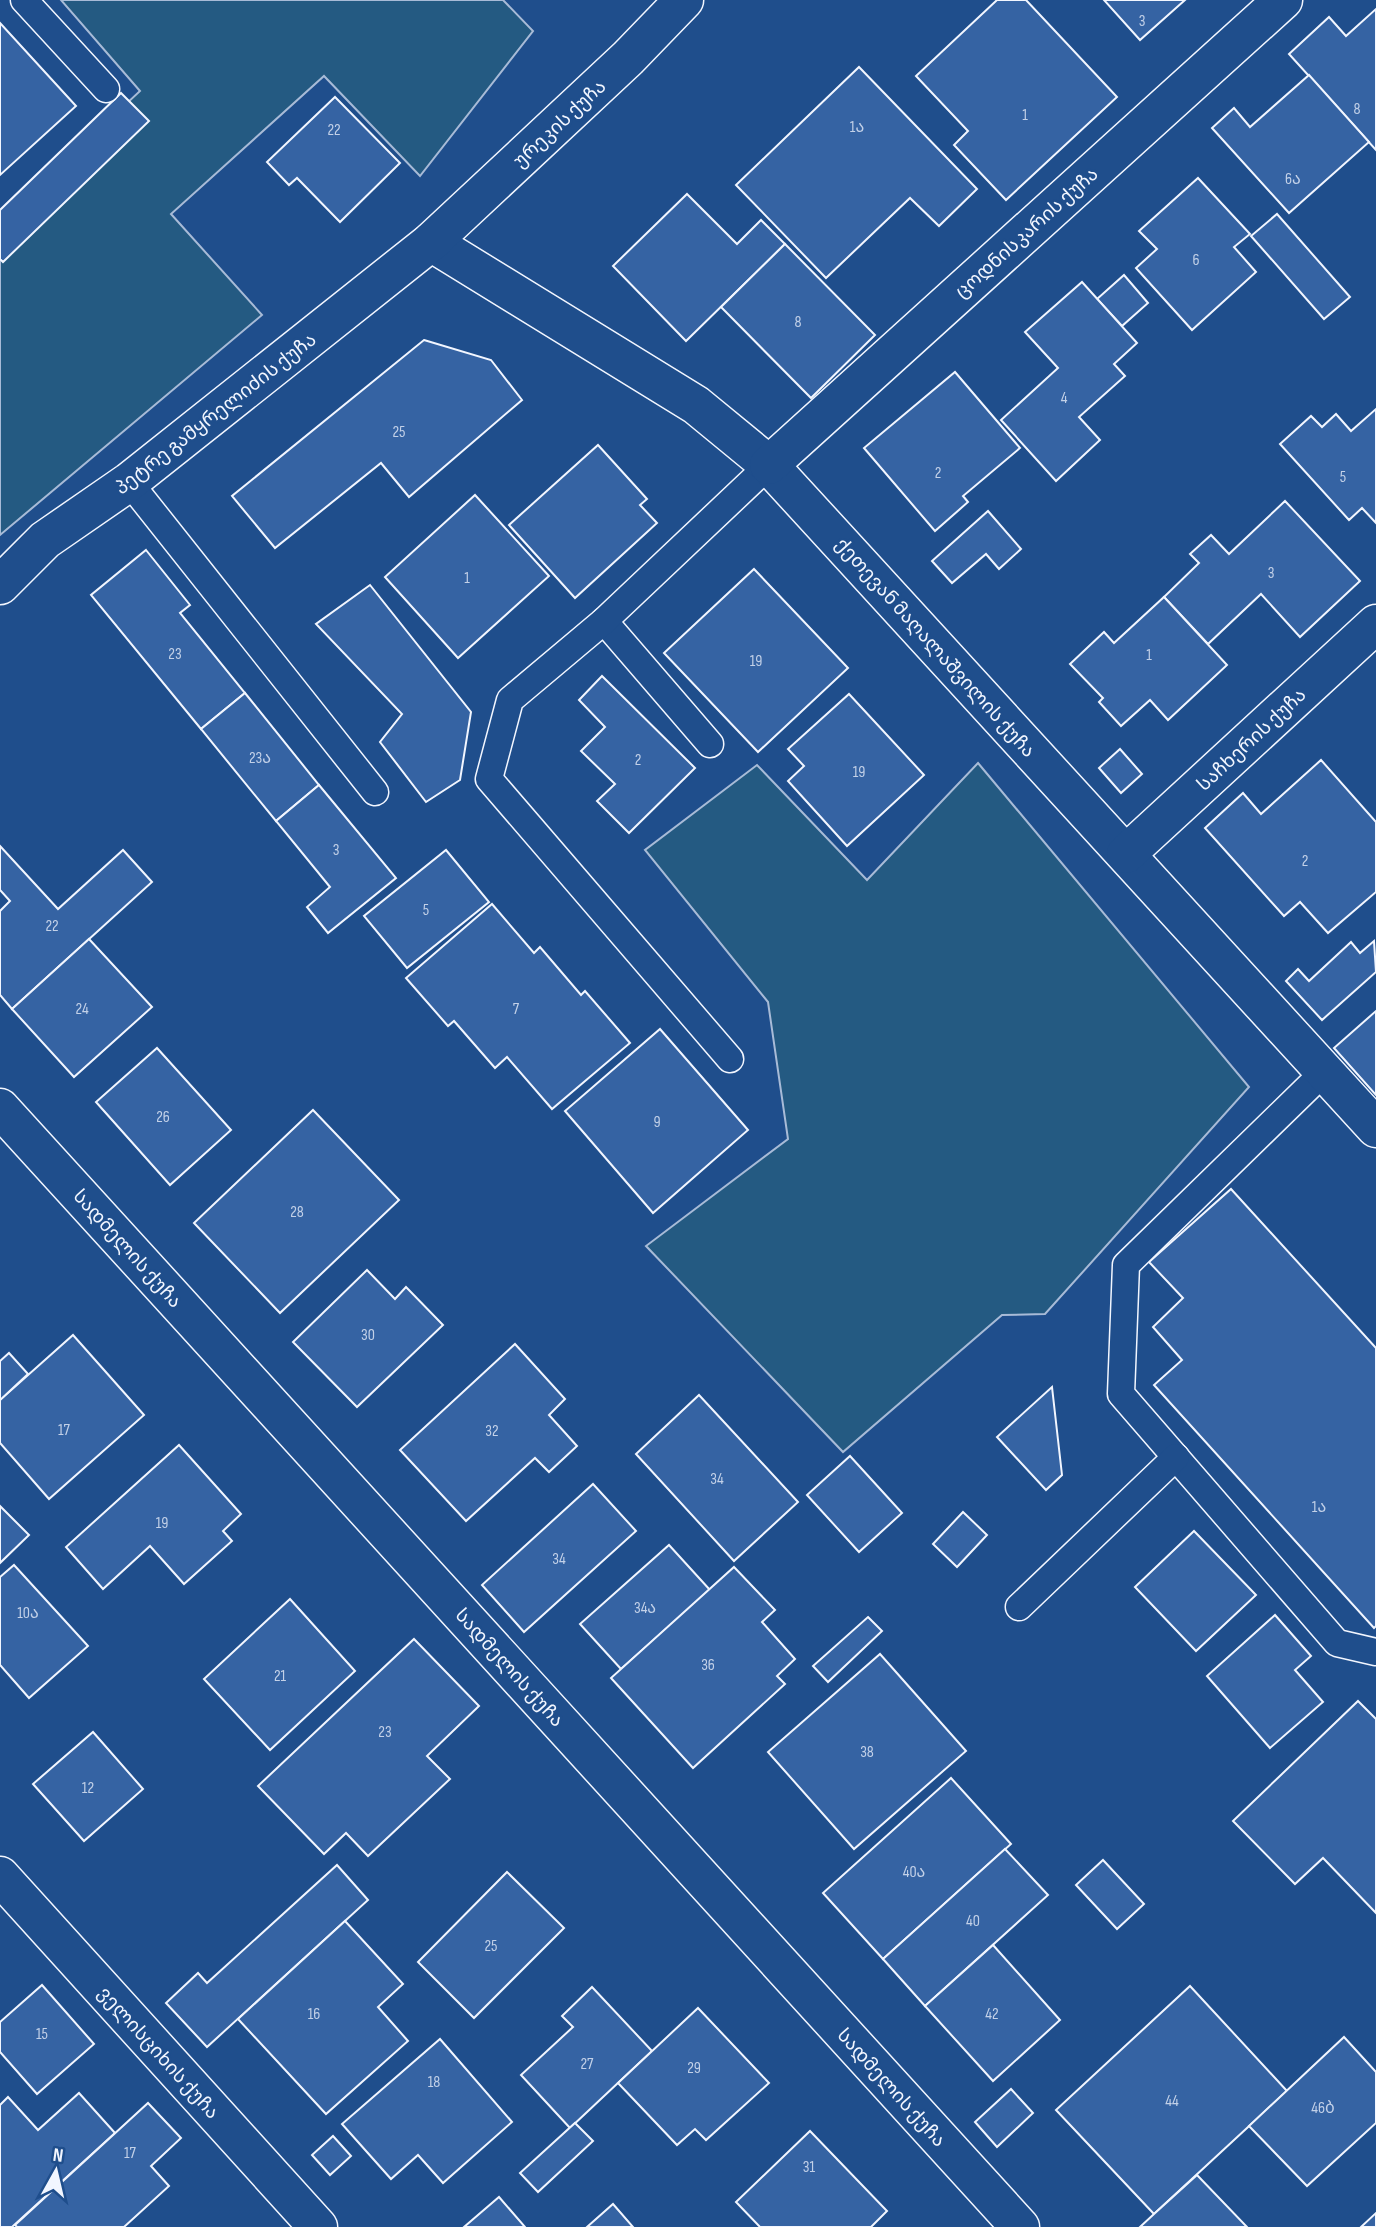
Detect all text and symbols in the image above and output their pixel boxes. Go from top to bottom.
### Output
house number: 3 [1139,12,1145,31]
street label: ურეკის ქუჩა [509,75,611,173]
house number: 8 [1353,100,1361,119]
house number: 1 [1022,106,1028,125]
house number: 1ა [850,118,864,137]
house number: 22 [327,121,341,140]
street label: ცოდნისკარის ქუჩა [951,163,1103,303]
house number: 6ა [1285,170,1301,189]
house number: 6 [1192,251,1200,270]
house number: 8 [794,313,802,332]
street label: პეტრე გამყრელიძის ქუჩა [111,329,321,500]
house number: 4 [1061,389,1068,408]
house number: 25 [392,423,406,442]
house number: 2 [935,464,941,483]
house number: 5 [1340,468,1346,487]
street label: ქეთევან მაღალაშვილის ქუჩა [830,533,1040,763]
house number: 3 [1268,564,1274,583]
house number: 1 [464,569,470,588]
house number: 23 [168,645,182,664]
house number: 1 [1146,646,1152,665]
house number: 19 [750,652,762,671]
street label: საჩხერის ქუჩა [1193,684,1311,797]
house number: 23ა [249,749,271,768]
house number: 2 [635,751,641,770]
house number: 19 [853,763,865,782]
house number: 3 [333,841,339,860]
house number: 2 [1302,852,1308,871]
house number: 5 [423,901,429,920]
house number: 22 [45,917,59,936]
house number: 24 [75,1000,89,1019]
house number: 7 [513,1000,520,1019]
house number: 26 [156,1108,170,1127]
house number: 9 [653,1113,661,1132]
street label: სადმელის ქუჩა [68,1185,186,1313]
house number: 28 [290,1203,304,1222]
house number: 30 [361,1326,375,1345]
house number: 17 [58,1421,71,1440]
house number: 32 [485,1422,499,1441]
house number: 34 [710,1470,724,1489]
house number: 1ა [1312,1498,1326,1517]
house number: 19 [156,1514,168,1533]
house number: 34 [552,1550,566,1569]
house number: 34ა [634,1599,656,1618]
house number: 10ა [17,1604,39,1623]
street label: სადმელის ქუჩა [450,1604,568,1732]
house number: 36 [701,1656,715,1675]
house number: 21 [274,1667,287,1686]
house number: 23 [378,1723,392,1742]
house number: 38 [860,1743,874,1762]
house number: 12 [82,1779,94,1798]
house number: 40ა [903,1863,925,1882]
house number: 40 [966,1912,980,1931]
house number: 25 [484,1937,498,1956]
street label: ველისციხის ქუჩა [92,1982,223,2124]
house number: 16 [308,2005,320,2024]
house number: 42 [985,2005,999,2024]
street label: სადმელის ქუჩა [832,2024,950,2152]
house number: 15 [36,2025,48,2044]
house number: 27 [580,2055,594,2074]
house number: 29 [687,2059,701,2078]
house number: 18 [428,2073,440,2092]
house number: 44 [1165,2092,1179,2111]
house number: 46ბ [1311,2099,1335,2118]
north arrow [21,2136,91,2206]
text: N [52,2144,65,2168]
house number: 17 [124,2144,137,2163]
house number: 31 [803,2158,816,2177]

